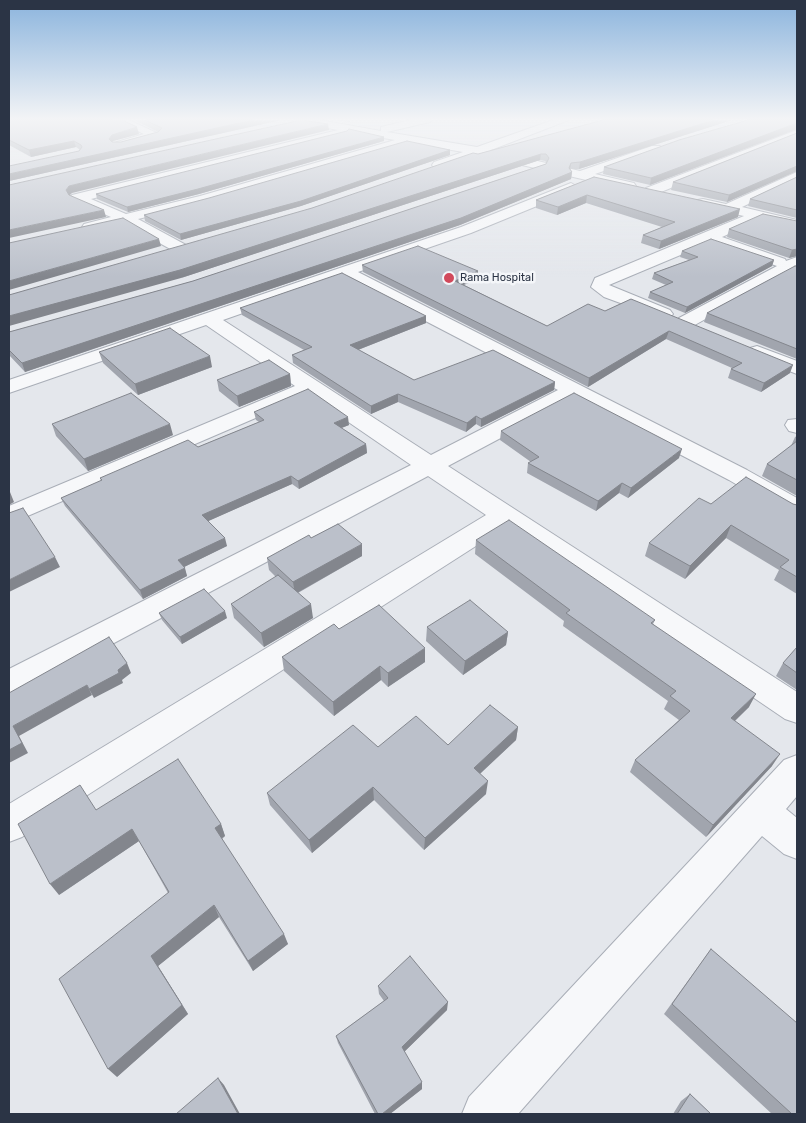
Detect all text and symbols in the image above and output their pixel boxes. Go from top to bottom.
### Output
marker: Rama Hospital [442,271,456,285]
place label: Rama Hospital [460,271,534,285]

